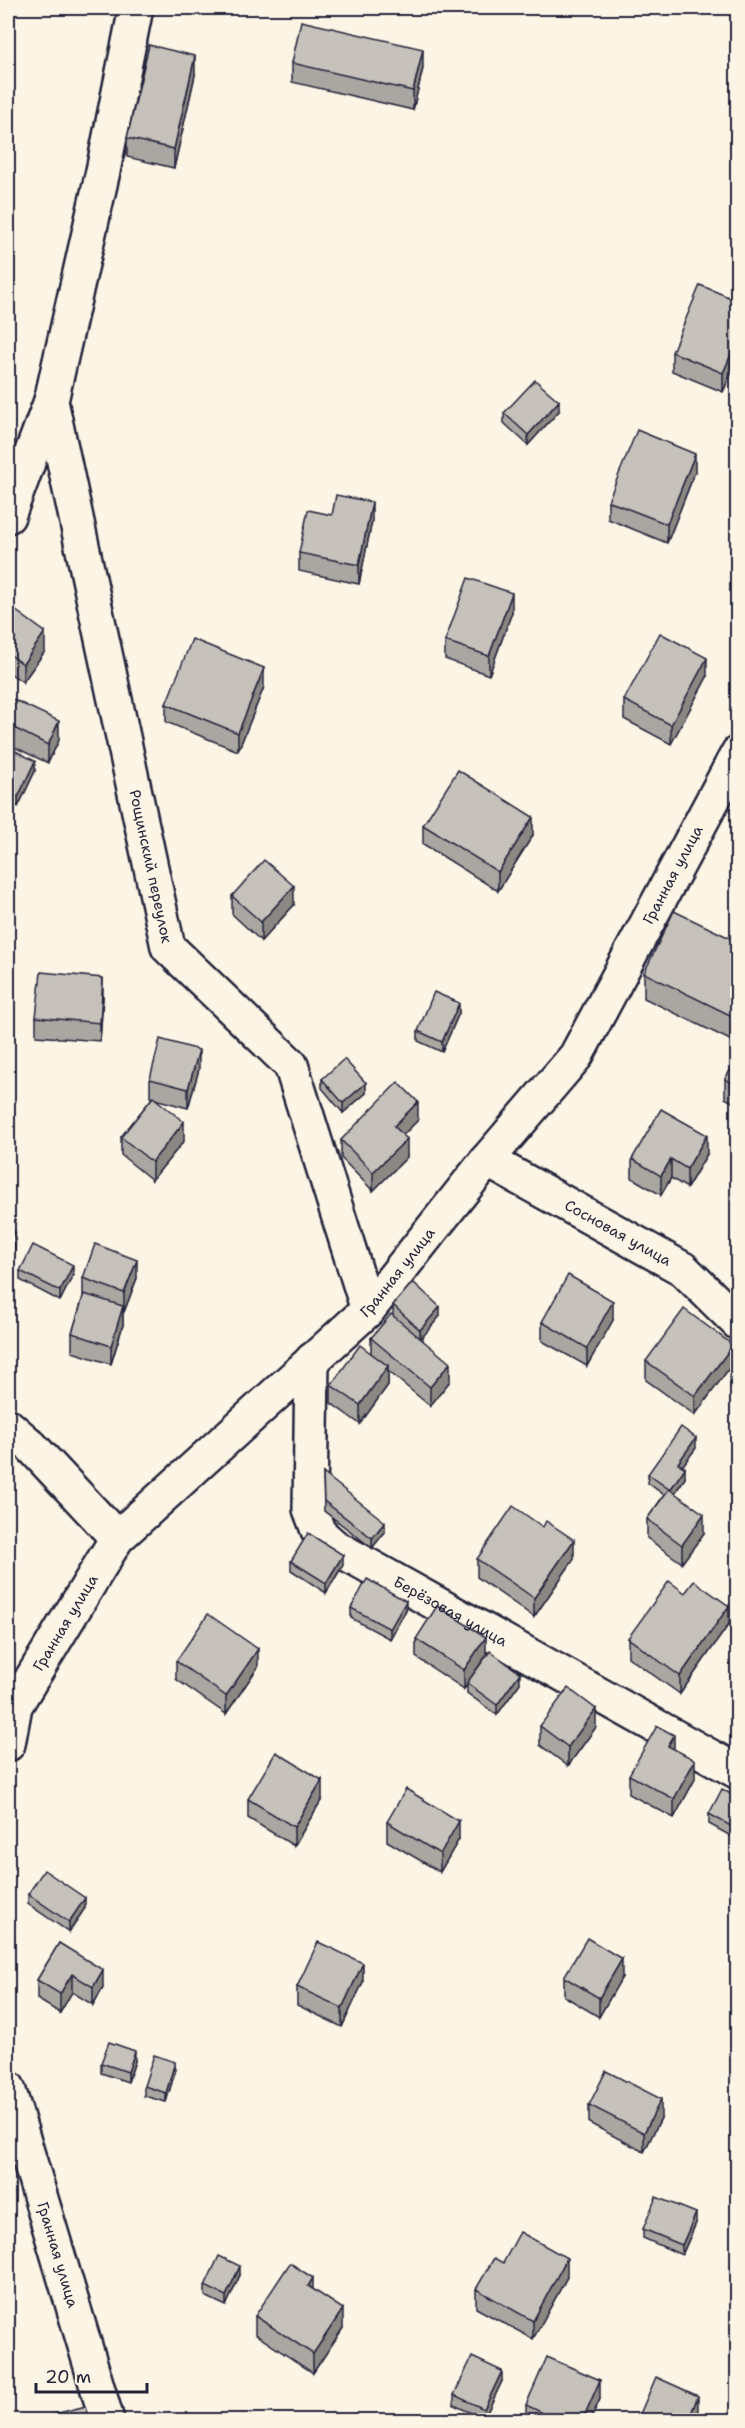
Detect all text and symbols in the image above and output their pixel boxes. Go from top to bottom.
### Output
street label: Рощинский переулок [125,788,177,945]
street label: Гранная улица [638,821,708,928]
street label: Сосновая улица [561,1195,676,1271]
street label: Гранная улица [356,1223,440,1322]
street label: Гранная улица [29,1570,103,1675]
street label: Берёзовая улица [390,1572,511,1652]
street label: Гранная улица [32,2199,83,2311]
scale bar [36,2356,147,2394]
text: 20 m [45,2365,91,2389]

